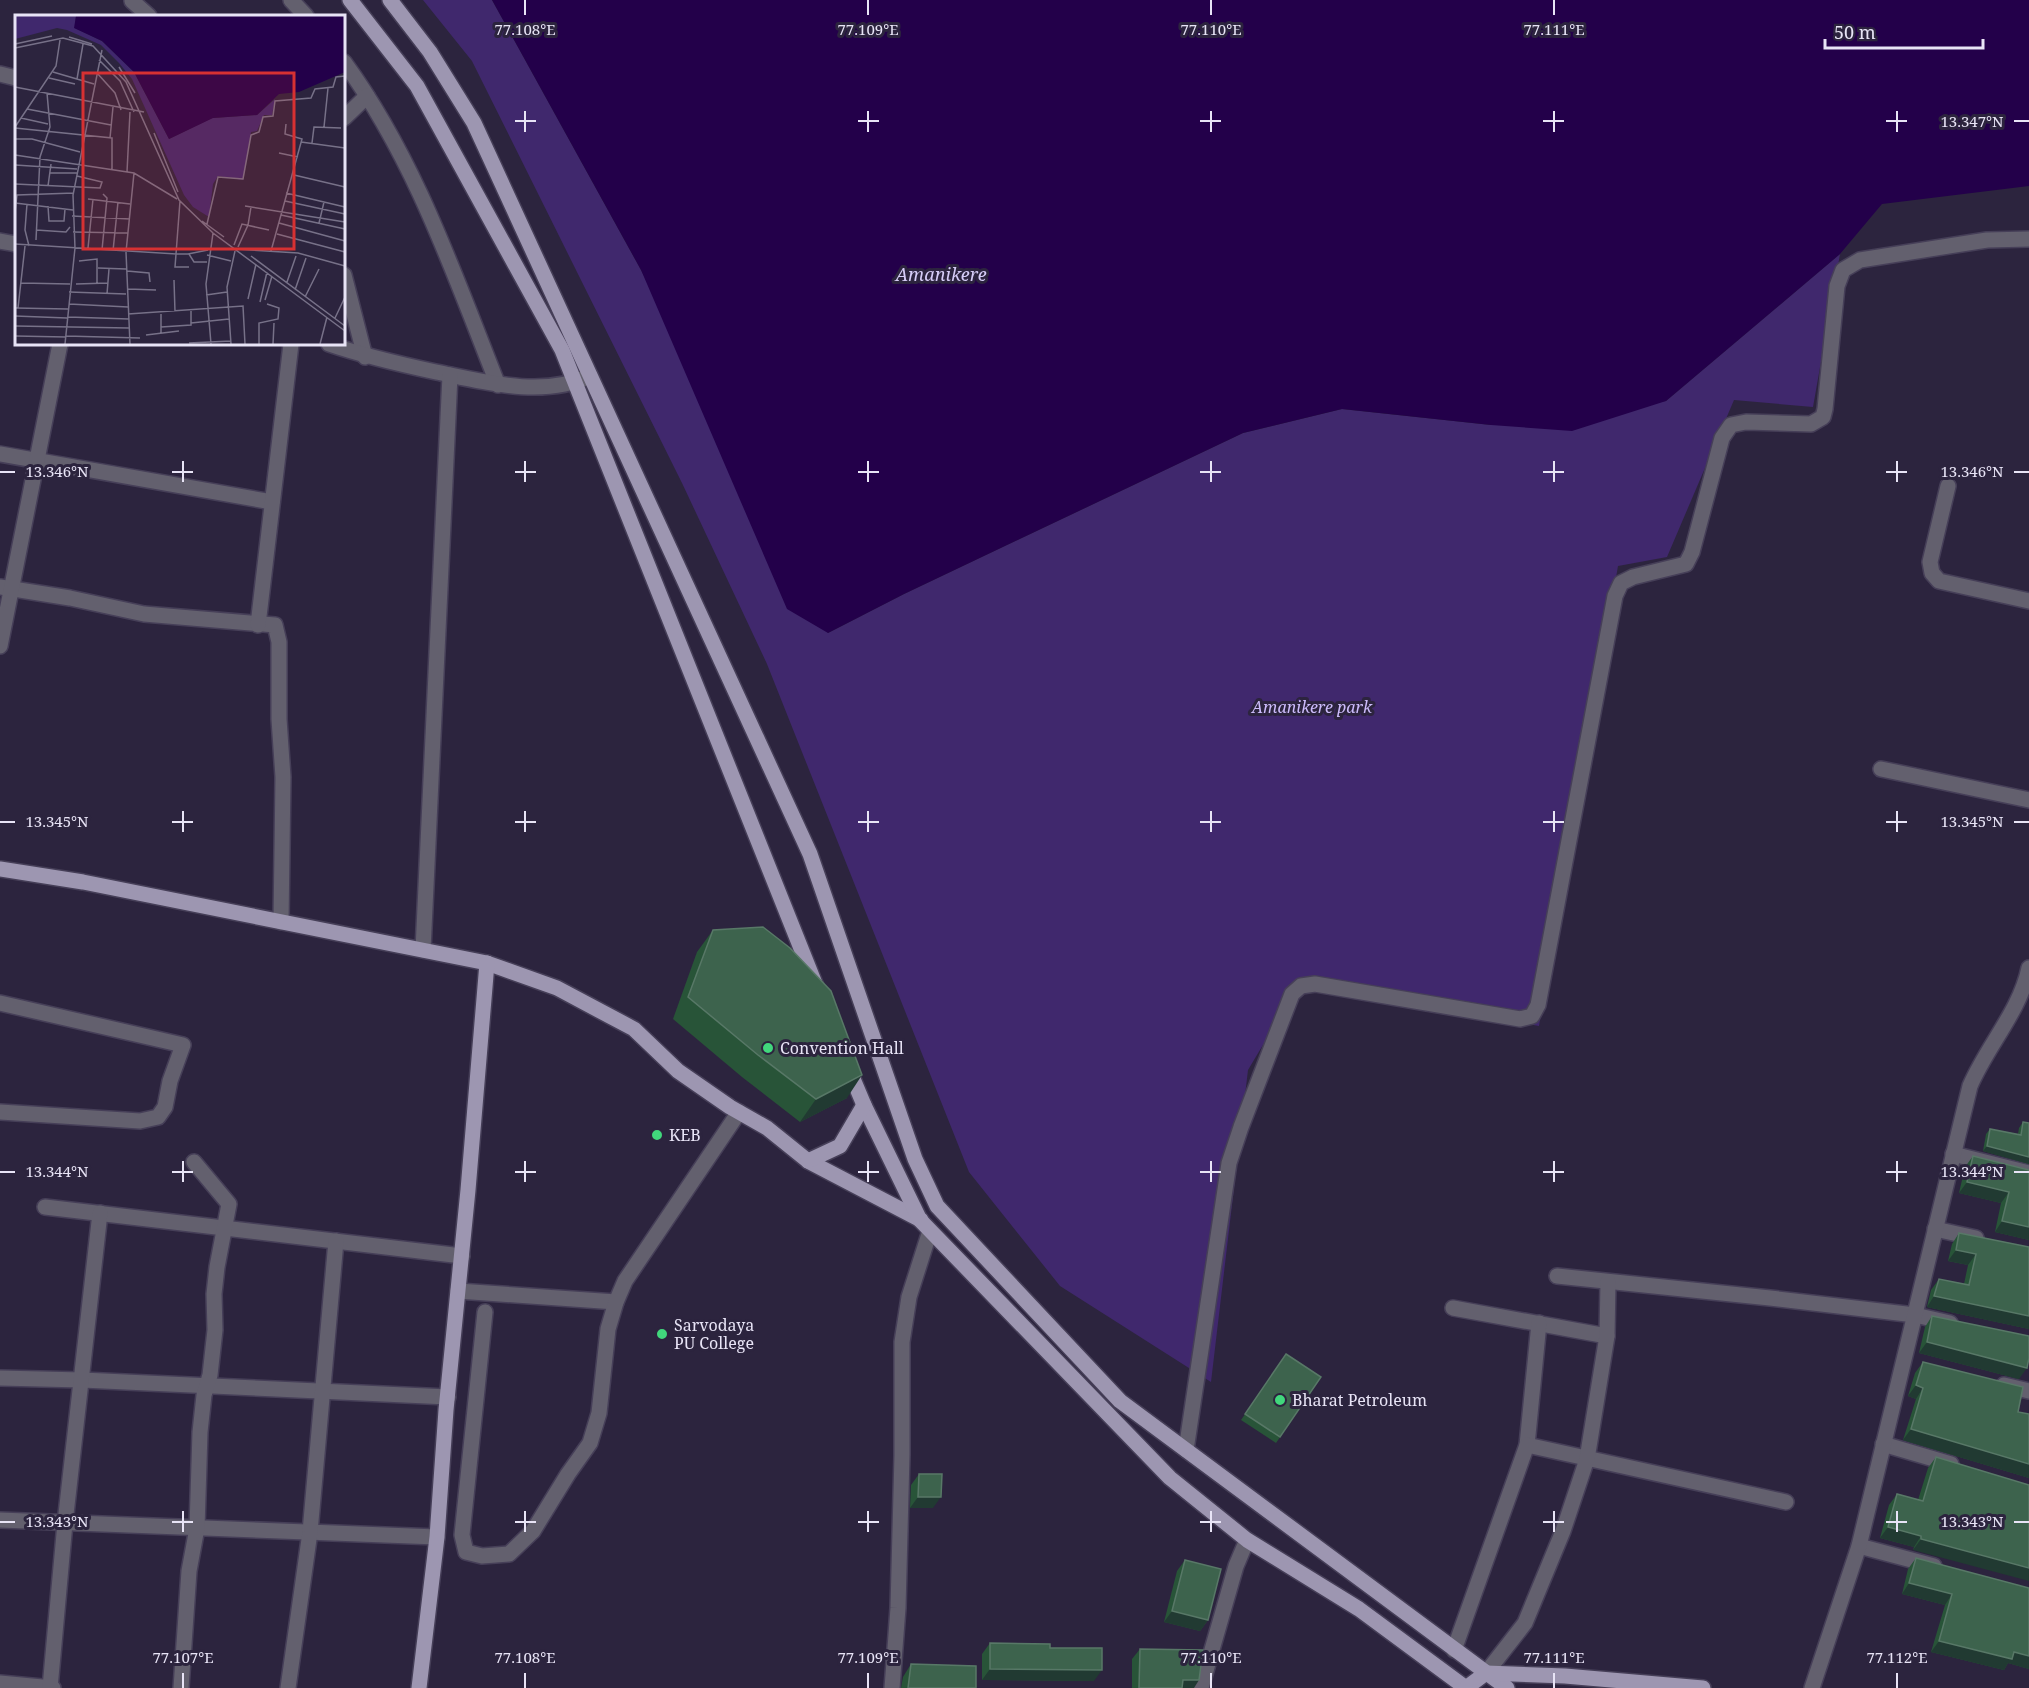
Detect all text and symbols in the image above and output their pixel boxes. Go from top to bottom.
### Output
scale bar [1825,12,1982,50]
inset map [15,15,345,345]
text: 77.108°E [494,19,556,39]
text: 77.109°E [837,19,899,39]
text: 77.110°E [1180,19,1242,39]
text: 77.111°E [1523,19,1585,39]
text: 50 m [1834,20,1876,44]
text: 13.347°N [1940,111,2004,131]
water label: Amanikere [893,262,987,286]
text: 13.346°N [25,461,89,481]
text: 13.346°N [1940,461,2004,481]
park label: Amanikere park [1251,696,1373,718]
text: 13.345°N [25,811,89,831]
text: 13.345°N [1940,811,2004,831]
place label: Convention Hall [780,1037,904,1059]
marker: Convention Hall [761,1041,775,1055]
place label: KEB [669,1124,701,1146]
marker: KEB [650,1128,664,1142]
text: 13.344°N [25,1161,89,1181]
text: 13.344°N [1940,1161,2004,1181]
place label: Sarvodaya PU College [674,1314,754,1354]
marker: Sarvodaya PU College [655,1327,669,1341]
place label: Bharat Petroleum [1292,1389,1427,1411]
marker: Bharat Petroleum [1273,1393,1287,1407]
text: 13.343°N [25,1511,89,1531]
text: 13.343°N [1940,1511,2004,1531]
text: 77.107°E [152,1647,214,1667]
text: 77.108°E [494,1647,556,1667]
text: 77.109°E [837,1647,899,1667]
text: 77.110°E [1180,1647,1242,1667]
text: 77.111°E [1523,1647,1585,1667]
text: 77.112°E [1866,1647,1928,1667]

